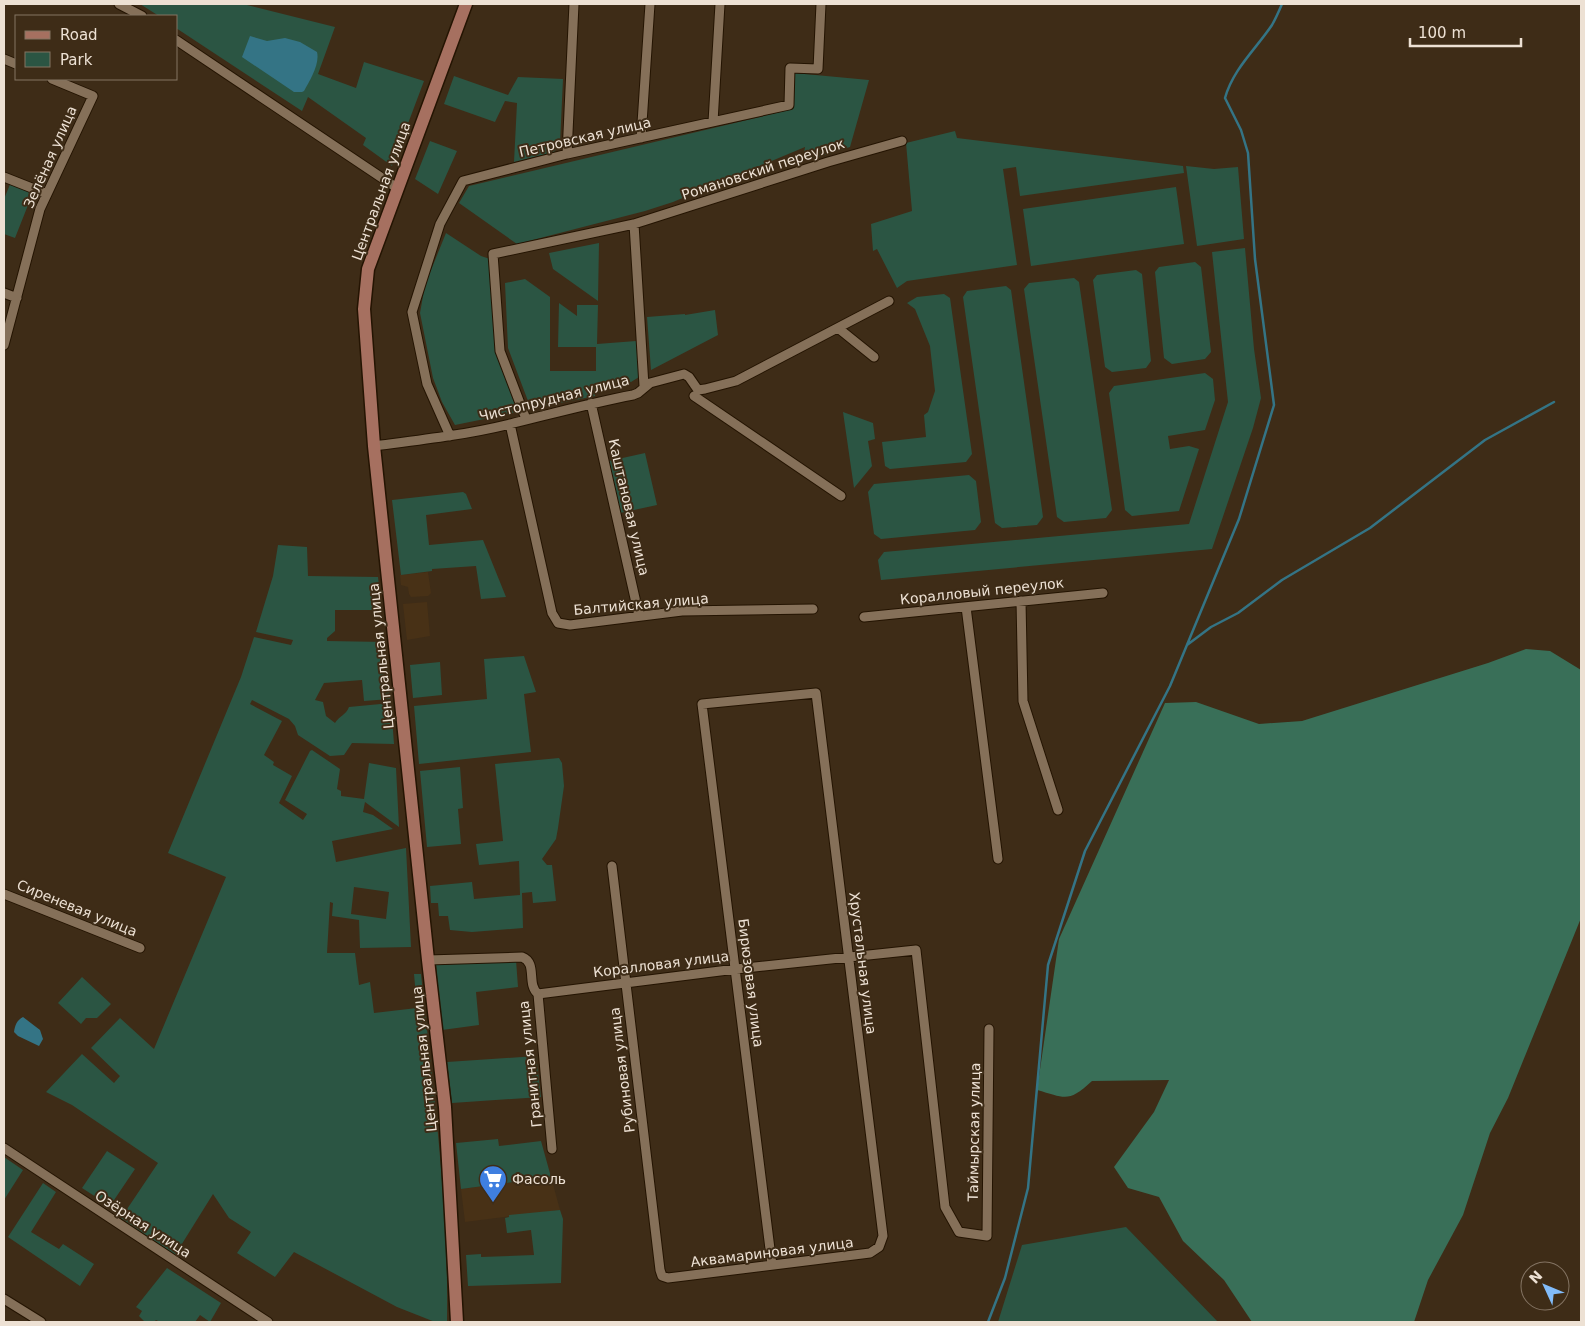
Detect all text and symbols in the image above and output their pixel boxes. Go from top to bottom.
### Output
legend [15,15,178,80]
scale bar [1410,15,1521,47]
text: 100 m [1418,24,1466,42]
text: Road [60,26,98,44]
text: Park [60,51,93,69]
street label: Зелёная улица [20,103,80,211]
street label: Петровская улица [517,114,653,160]
street label: Центральная улица [348,119,414,263]
street label: Романовский переулок [679,135,847,203]
street label: Чистопрудная улица [477,372,631,424]
street label: Каштановая улица [605,437,653,577]
street label: Коралловый переулок [899,574,1065,608]
street label: Центральная улица [365,582,397,730]
street label: Балтийская улица [573,590,709,618]
street label: Сиреневая улица [15,877,139,939]
street label: Хрустальная улица [846,891,880,1035]
street label: Бирюзовая улица [735,918,767,1048]
street label: Коралловая улица [592,948,730,980]
street label: Центральная улица [408,985,440,1133]
street label: Гранитная улица [515,1000,545,1128]
street label: Рубиновая улица [606,1006,638,1134]
street label: Таймырская улица [965,1062,983,1203]
supermarket icon: Фасоль [478,1164,508,1203]
place label: Фасоль [512,1171,566,1187]
street label: Озёрная улица [92,1187,194,1261]
street label: Аквамариновая улица [690,1234,854,1270]
north arrow [1520,1261,1570,1311]
text: N [1526,1267,1545,1287]

